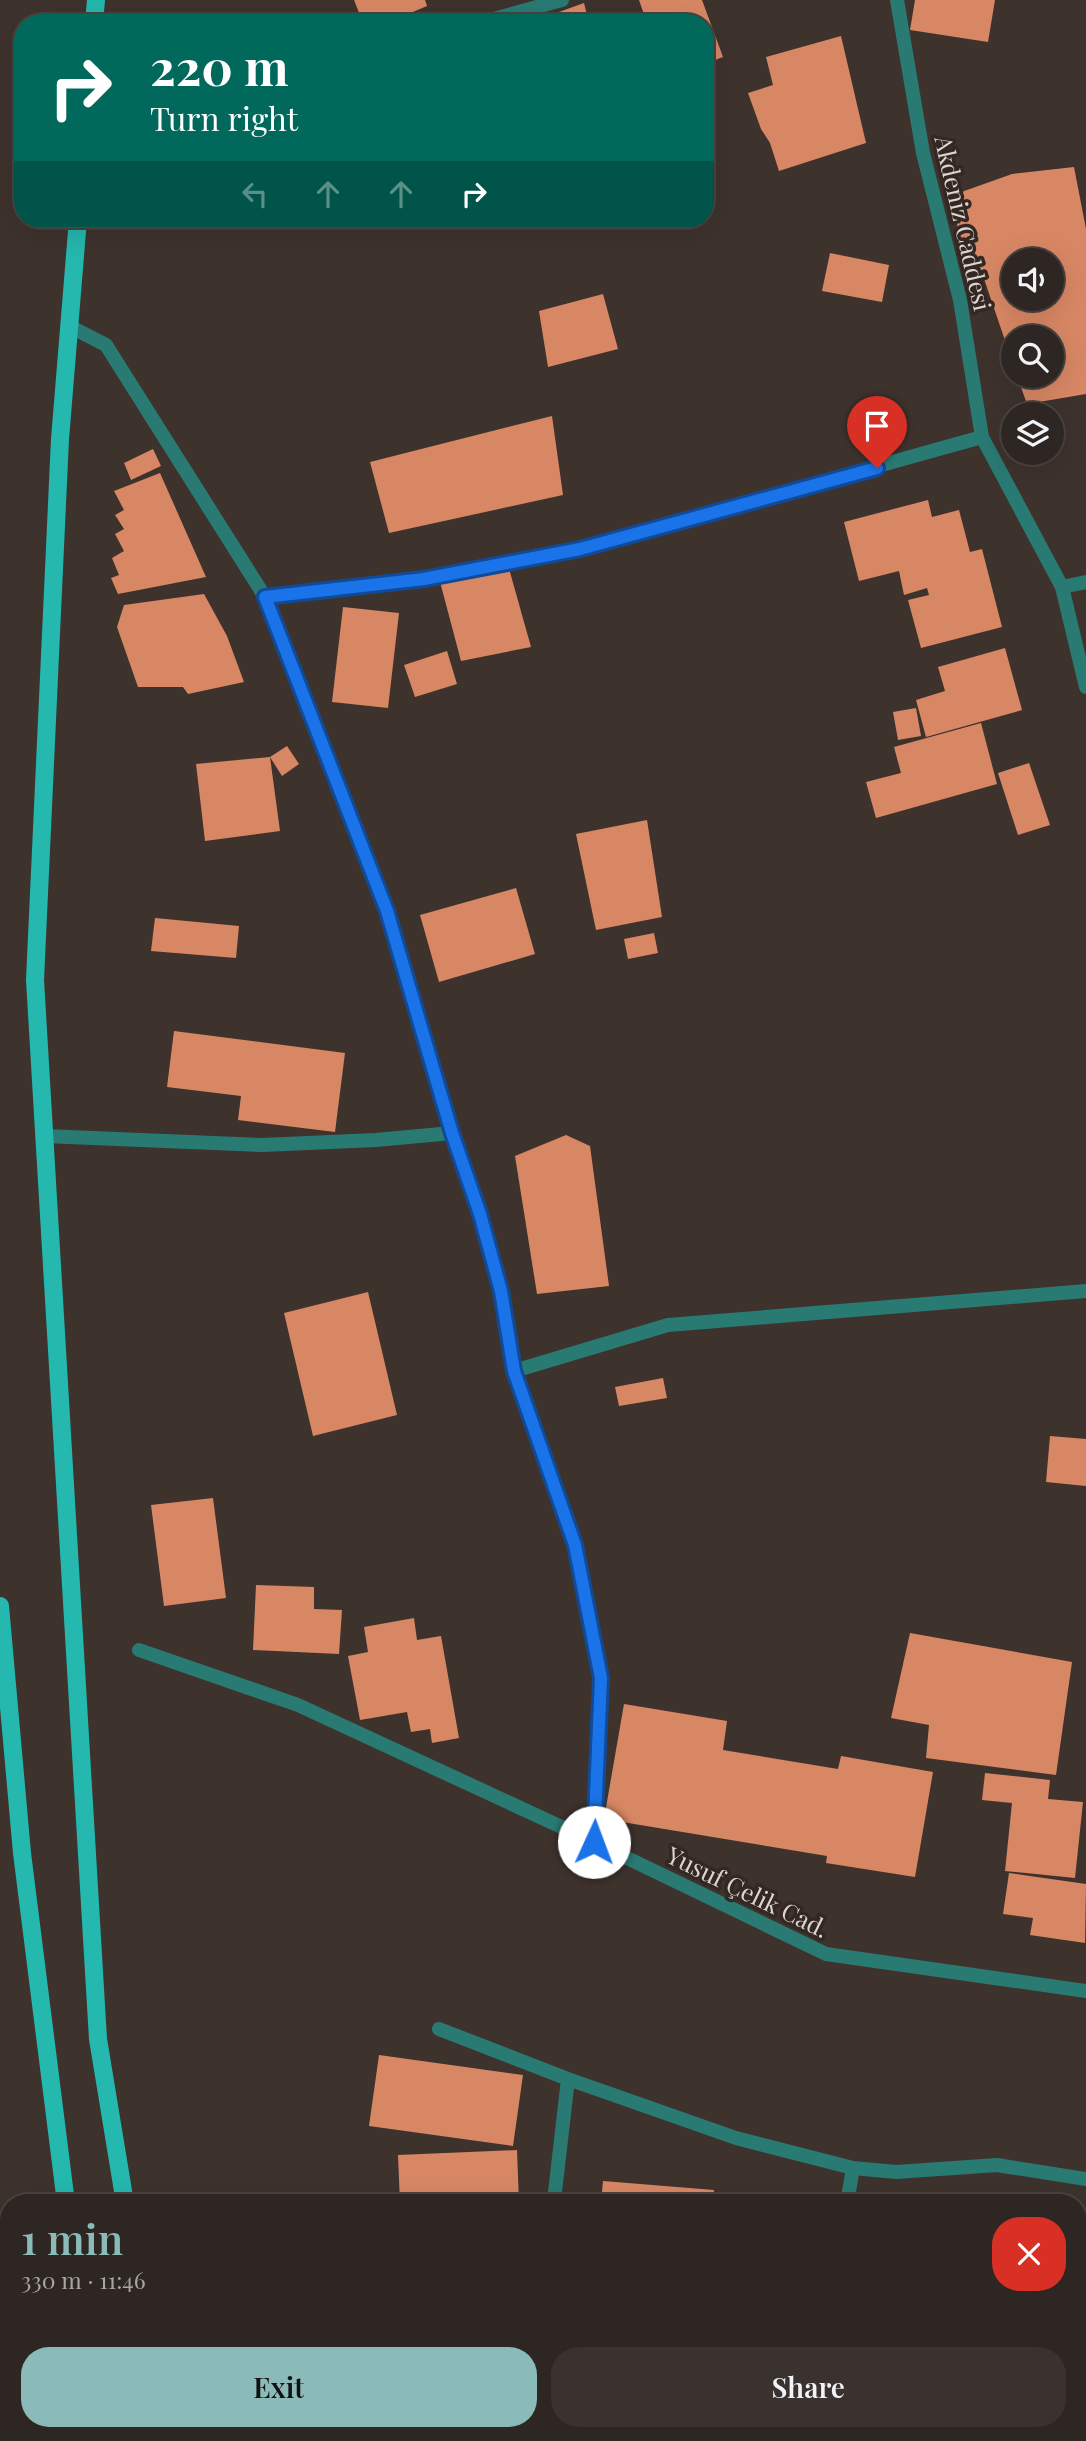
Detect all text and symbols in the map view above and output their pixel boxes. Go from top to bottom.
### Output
text: 220 m [150,33,289,98]
icon: right [35,42,126,133]
text: Turn right [150,96,298,139]
street label: Akdeniz Caddesi [928,131,1000,314]
icon: left [236,175,274,213]
icon: ahead [309,175,347,213]
icon: ahead [382,175,420,213]
icon: right [455,175,493,213]
map controls [1001,248,1064,465]
button: sound [1001,248,1064,311]
button: search [1001,325,1064,388]
pin [847,396,907,468]
button: layers [1001,402,1064,465]
icon: arrive [858,407,896,445]
position arrow [557,1805,631,1879]
street label: Yusuf Çelik Cad. [661,1838,834,1944]
text: 1 min [21,2210,123,2266]
button: close [992,2217,1066,2291]
text: 330 m · 11:46 [21,2264,146,2295]
button: Exit [21,2347,537,2427]
button: Share [551,2347,1066,2427]

